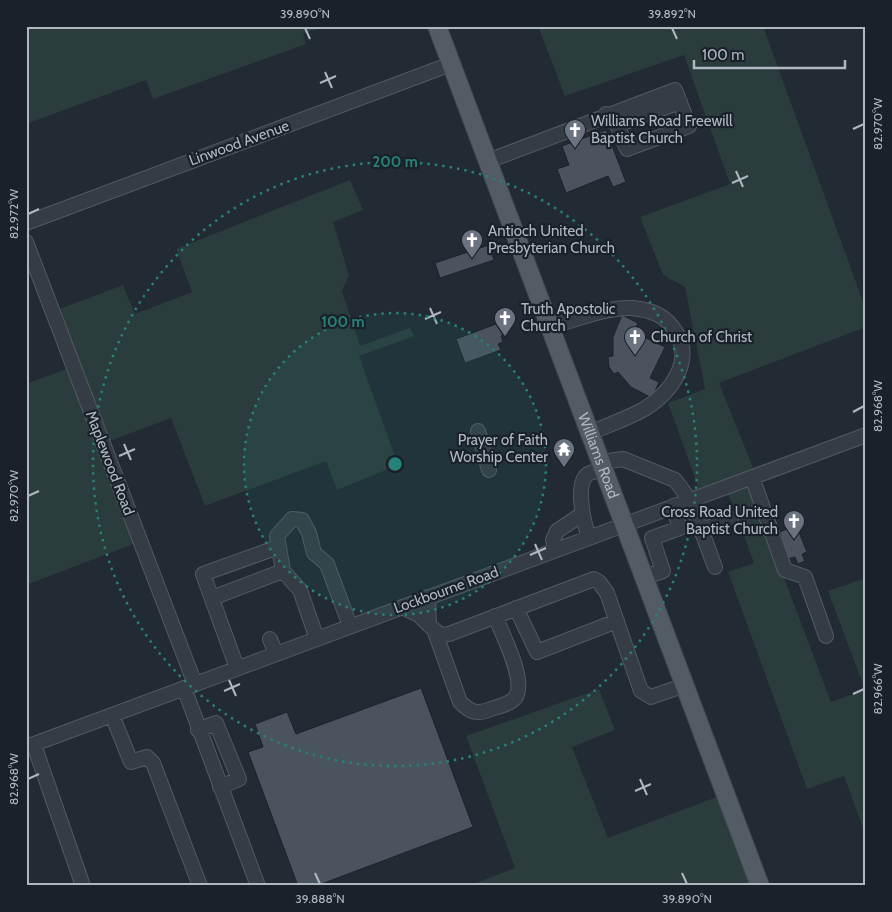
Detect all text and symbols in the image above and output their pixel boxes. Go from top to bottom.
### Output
text: 39.890°N [280,6,330,21]
text: 39.892°N [648,6,696,21]
scale bar [694,38,846,70]
text: 100 m [702,46,744,64]
text: 82.970°W [870,97,885,150]
place label: Williams Road Freewill Baptist Church [591,112,733,147]
street label: Linwood Avenue [186,116,292,170]
church icon: Williams Road Freewill Baptist Church [563,118,587,149]
text: 200 m [372,153,418,171]
text: 82.972°W [6,188,21,239]
place label: Antioch United Presbyterian Church [488,222,615,257]
church icon: Antioch United Presbyterian Church [460,228,484,259]
place label: Truth Apostolic Church [521,300,616,335]
church icon: Truth Apostolic Church [493,306,517,337]
text: 100 m [321,313,365,331]
church icon: Church of Christ [623,325,647,356]
place label: Church of Christ [651,328,752,346]
text: 82.968°W [870,379,885,432]
street label: Maplewood Road [82,408,138,518]
street label: Williams Road [574,410,623,501]
place label: Prayer of Faith Worship Center [450,431,548,466]
temple icon: Prayer of Faith Worship Center [552,437,576,468]
centre of rings [386,455,404,473]
text: 82.970°W [6,469,21,522]
place label: Cross Road United Baptist Church [661,503,778,538]
church icon: Cross Road United Baptist Church [782,509,806,540]
street label: Lockbourne Road [391,563,501,617]
text: 82.966°W [870,663,885,715]
text: 82.968°W [6,752,21,805]
text: 39.888°N [295,891,345,906]
text: 39.890°N [662,891,712,906]

